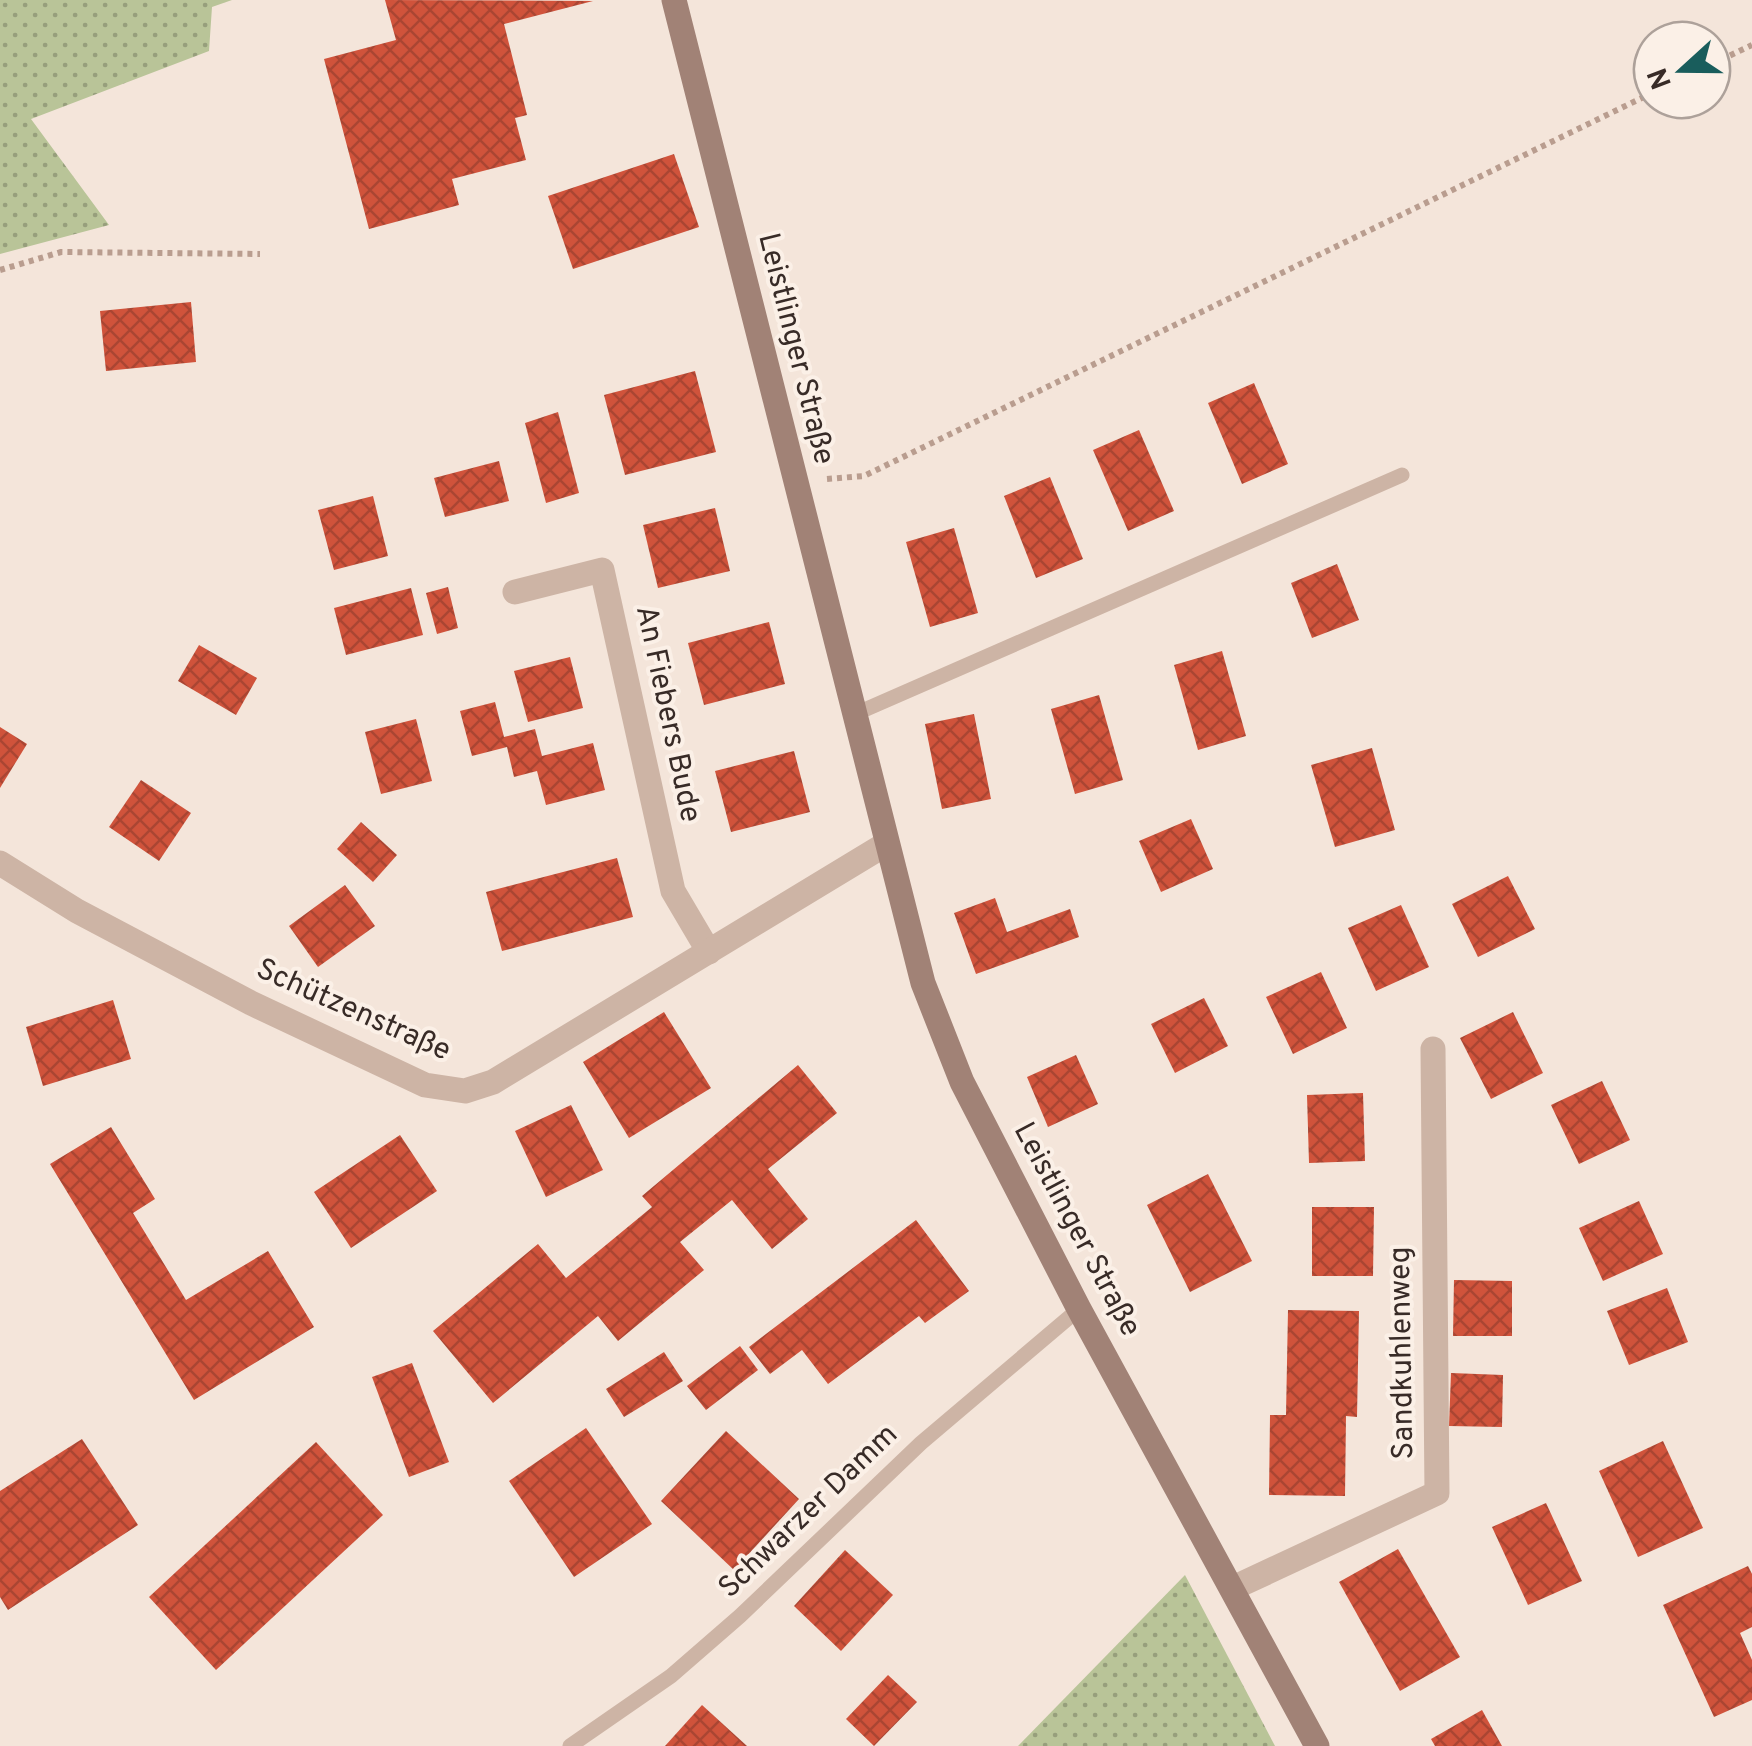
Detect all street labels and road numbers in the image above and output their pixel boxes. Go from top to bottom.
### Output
street label: Leistlinger Straße [748,229,842,469]
street label: An Fiebers Bude [626,602,708,826]
street label: Schützenstraße [250,952,456,1070]
street label: Leistlinger Straße [1004,1117,1148,1343]
street label: Sandkuhlenweg [1383,1246,1423,1460]
street label: Schwarzer Damm [712,1417,906,1607]

